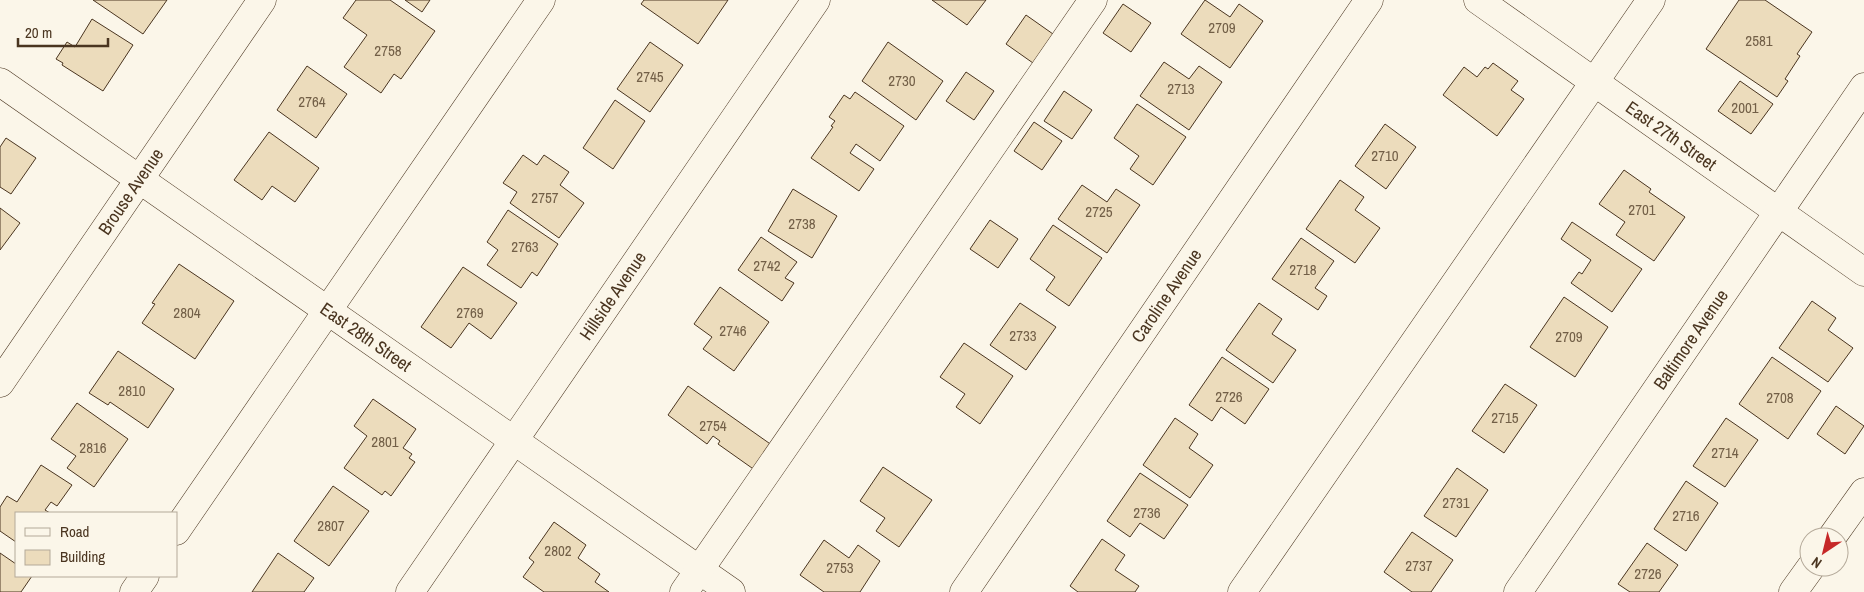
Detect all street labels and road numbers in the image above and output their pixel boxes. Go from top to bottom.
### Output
street label: East 27th Street [1621,95,1722,176]
street label: Brouse Avenue [92,143,169,240]
street label: Caroline Avenue [1125,243,1207,347]
street label: Hillside Avenue [573,246,652,345]
street label: Baltimore Avenue [1647,284,1734,394]
street label: East 28th Street [315,296,417,377]

